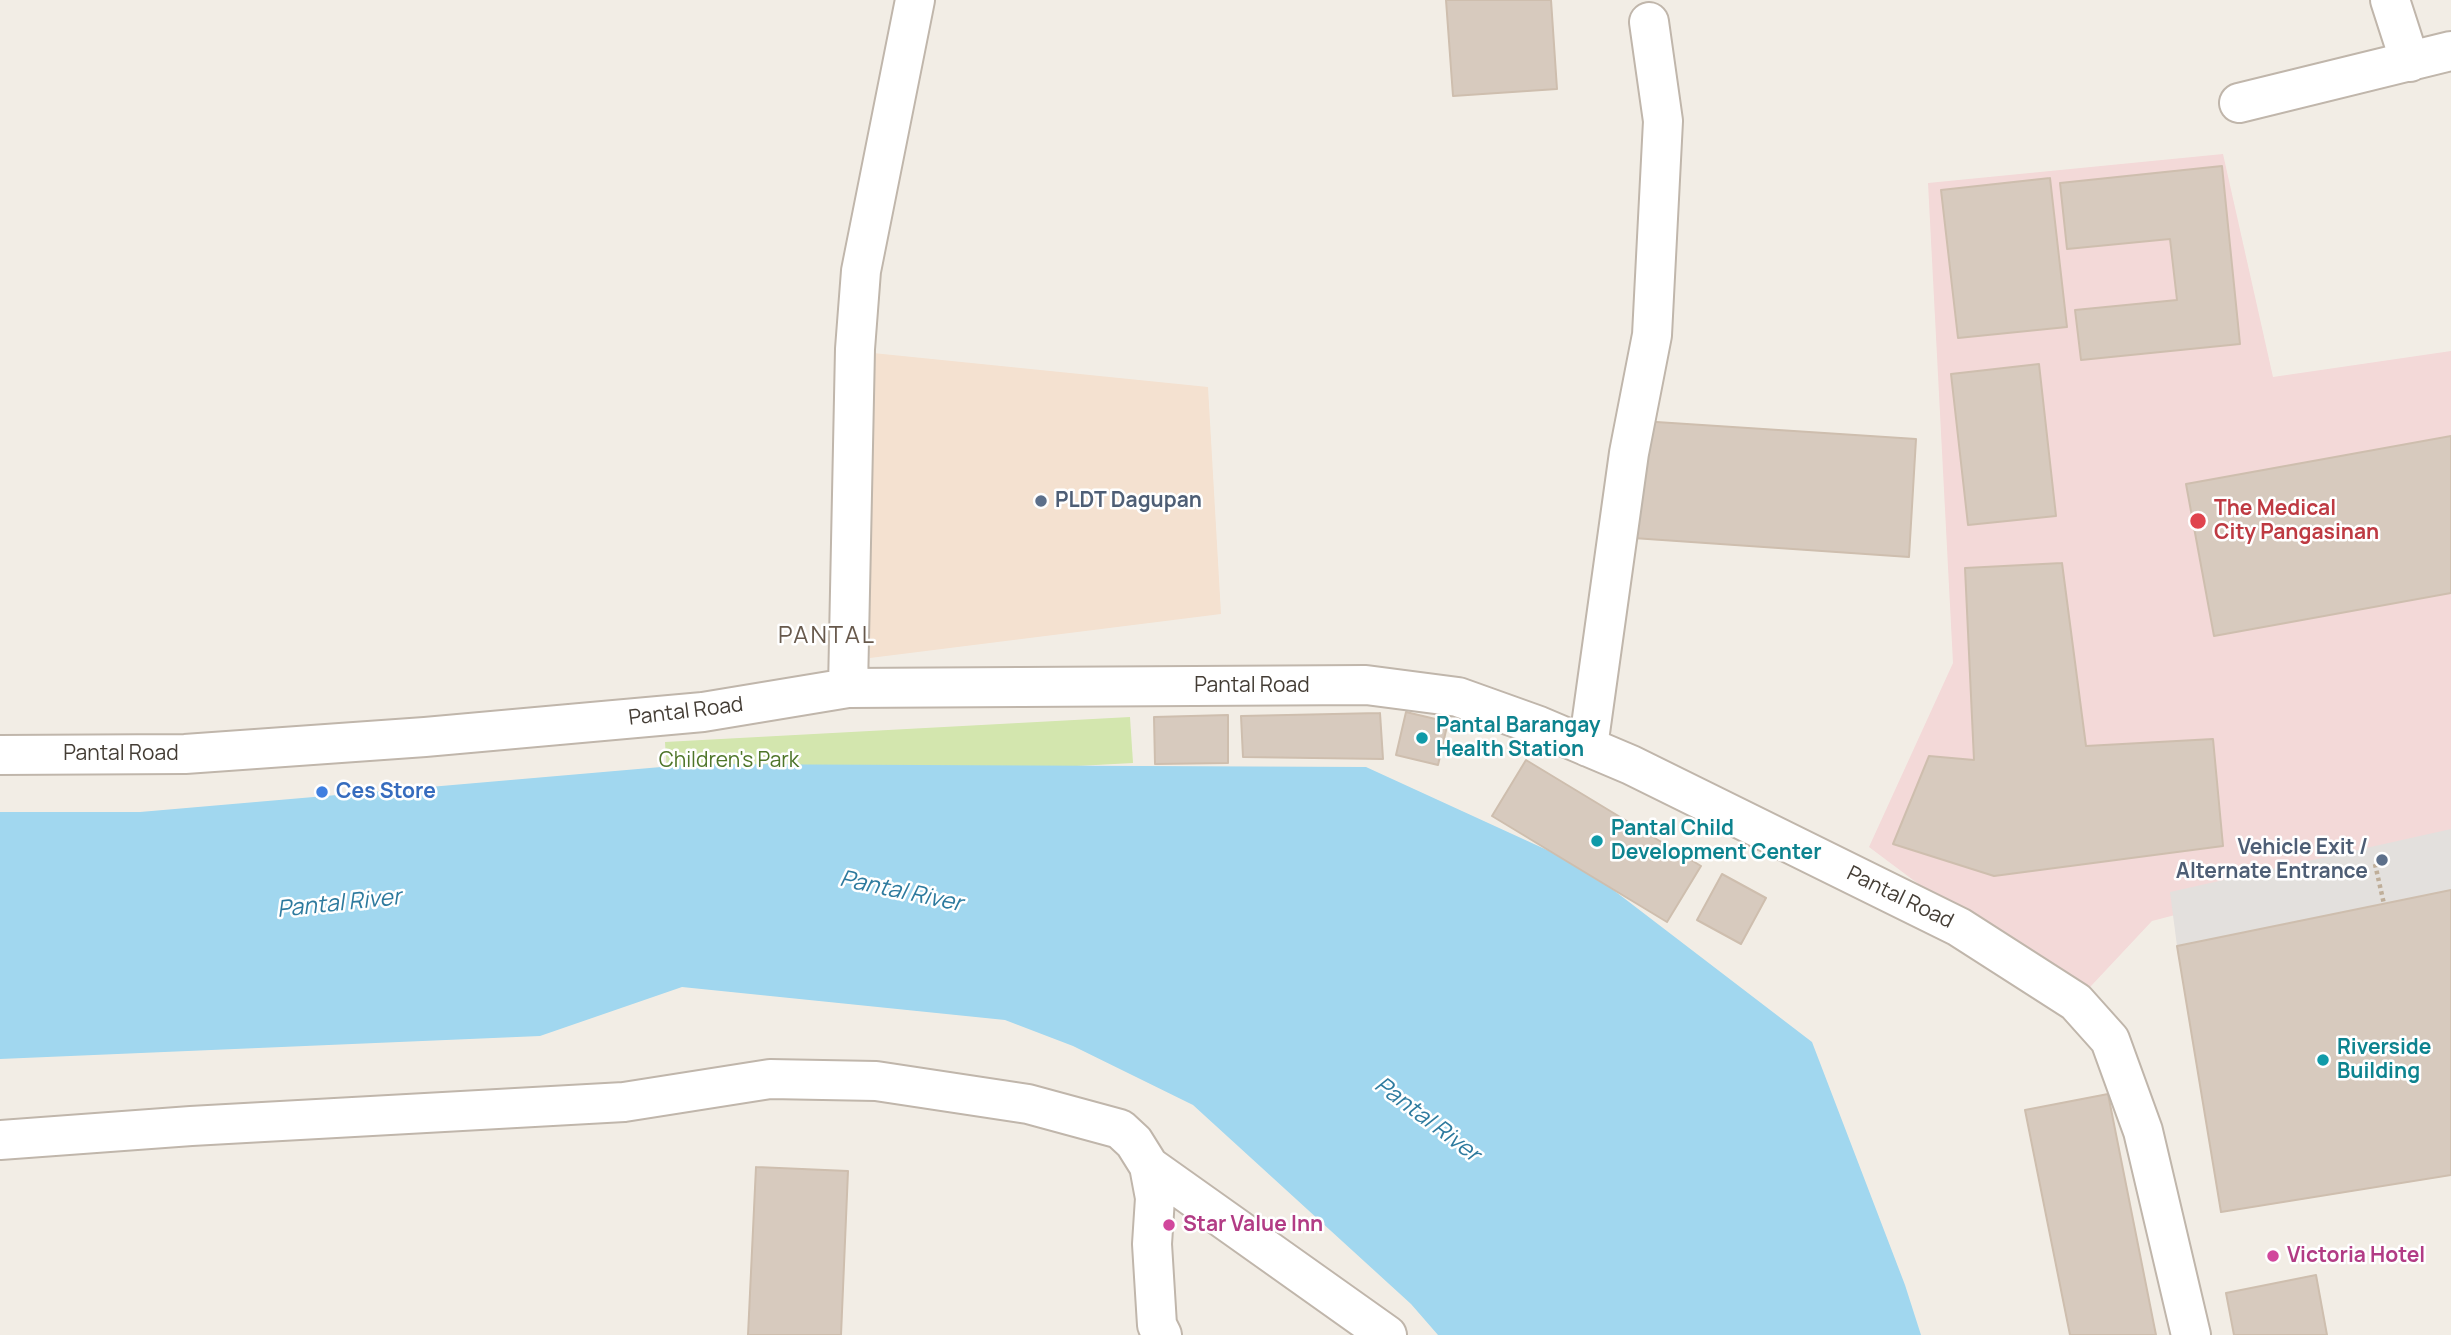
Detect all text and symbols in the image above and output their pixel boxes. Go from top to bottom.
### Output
place label: PLDT Dagupan [1055,488,1202,514]
marker: PLDT Dagupan [1033,493,1049,509]
place label: The Medical City Pangasinan [2214,496,2379,546]
marker: The Medical City Pangasinan [2188,511,2208,531]
district label: PANTAL [779,622,875,650]
street label: Pantal Road [1194,673,1310,699]
street label: Pantal Road [627,692,745,732]
place label: Pantal Barangay Health Station [1436,713,1600,763]
marker: Pantal Barangay Health Station [1414,730,1430,746]
street label: Pantal Road [63,741,179,767]
park label: Children's Park [659,748,799,774]
place label: Ces Store [336,779,436,805]
marker: Ces Store [314,784,330,800]
place label: Pantal Child Development Center [1611,816,1822,866]
marker: Pantal Child Development Center [1589,833,1605,849]
place label: Vehicle Exit / Alternate Entrance [2176,835,2368,885]
marker: Vehicle Exit / Alternate Entrance [2374,852,2390,868]
street label: Pantal Road [1843,861,1957,935]
water label: Pantal River [837,866,965,918]
water label: Pantal River [276,884,402,924]
place label: Riverside Building [2337,1035,2431,1085]
marker: Riverside Building [2315,1052,2331,1068]
water label: Pantal River [1369,1071,1485,1169]
place label: Star Value Inn [1183,1212,1323,1238]
marker: Star Value Inn [1161,1217,1177,1233]
place label: Victoria Hotel [2287,1243,2425,1269]
marker: Victoria Hotel [2265,1248,2281,1264]

